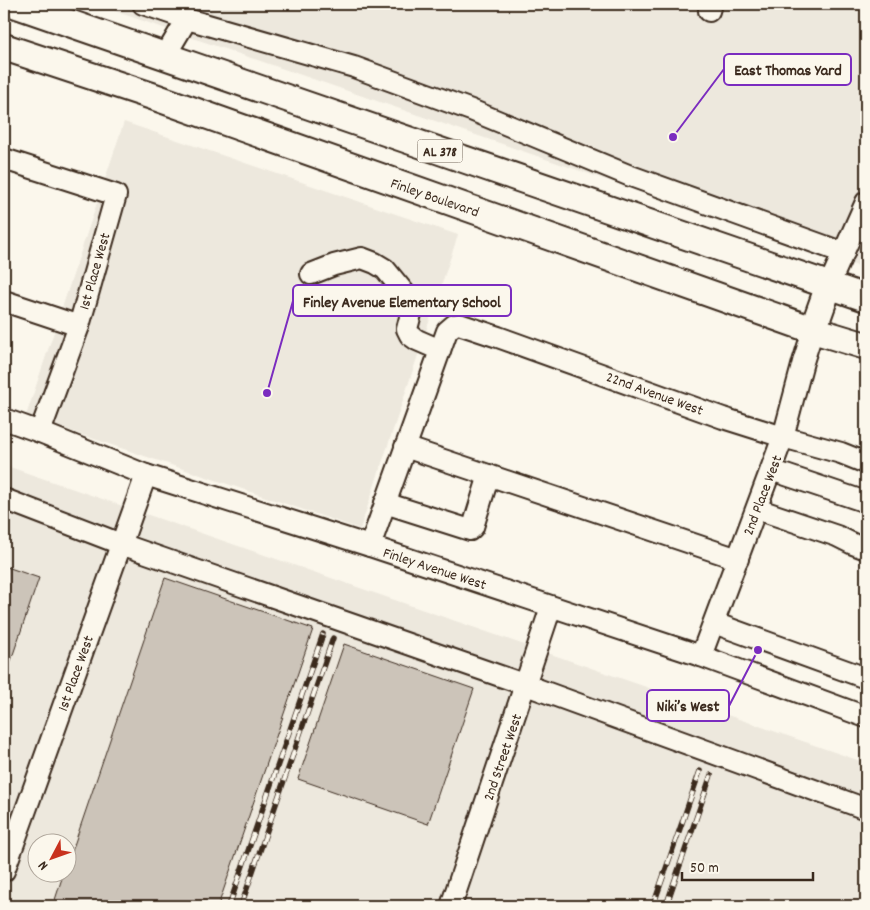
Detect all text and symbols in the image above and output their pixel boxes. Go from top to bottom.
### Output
callout: East Thomas Yard [724,54,851,85]
text: East Thomas Yard [734,60,842,83]
road number: AL 378 [418,140,462,162]
street label: Finley Boulevard [387,173,482,224]
street label: 1st Place West [74,230,118,313]
callout: Finley Avenue Elementary School [293,285,511,316]
text: Finley Avenue Elementary School [303,292,501,315]
street label: 22nd Avenue West [603,367,706,423]
street label: 2nd Place West [738,452,789,539]
street label: Finley Avenue West [380,543,489,597]
street label: 1st Place West [53,632,101,715]
callout: Niki’s West [647,690,729,721]
text: Niki’s West [657,696,719,719]
street label: 2nd Street West [479,711,529,804]
north arrow [28,832,78,882]
scale bar [682,850,814,882]
text: N [34,856,54,874]
text: 50 m [690,858,719,880]

